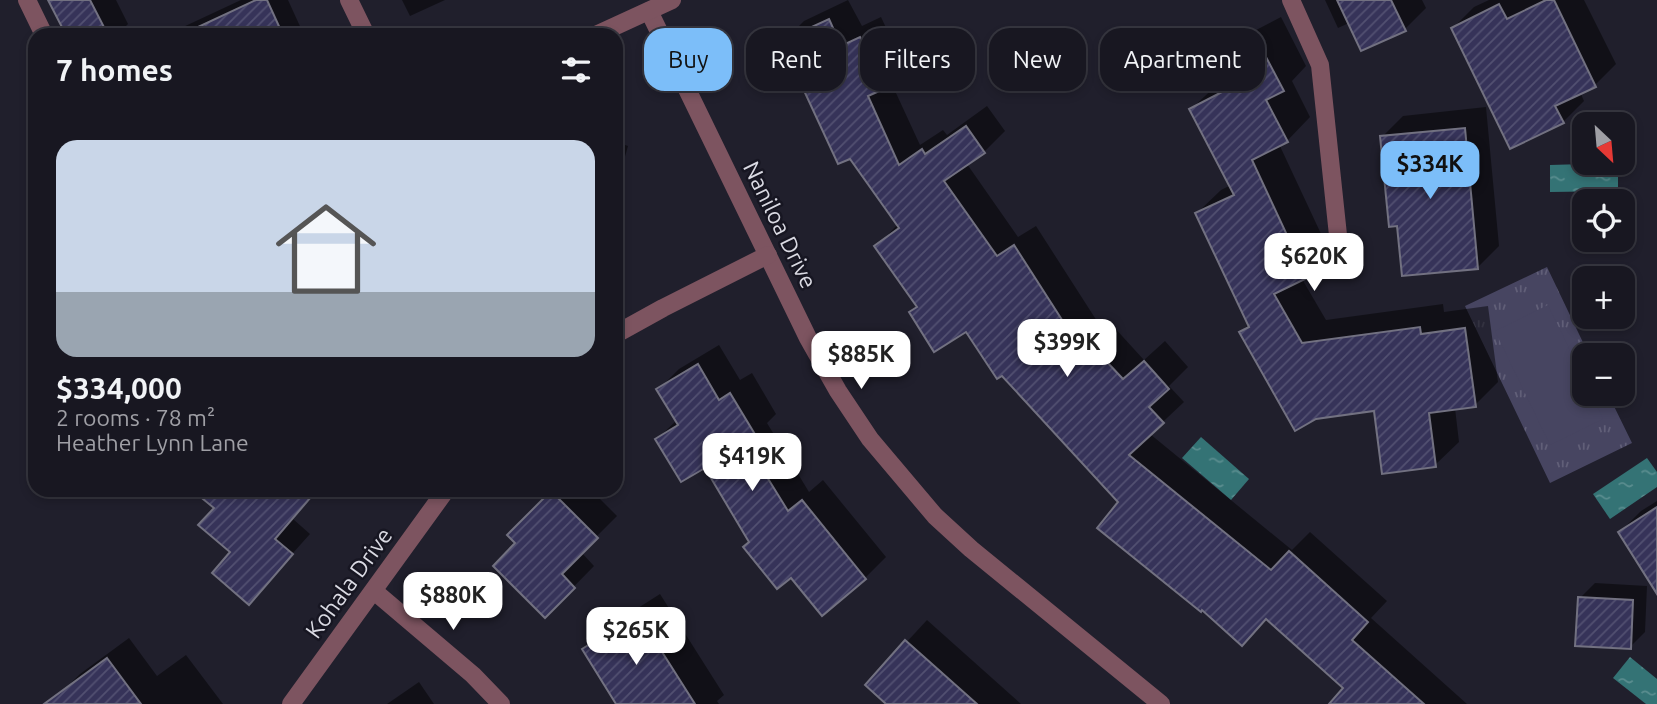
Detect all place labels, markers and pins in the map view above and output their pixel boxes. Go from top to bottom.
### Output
pin: $334K [1381,142,1479,201]
pin: $620K [1265,233,1363,293]
pin: $399K [1018,320,1116,379]
pin: $885K [812,332,910,391]
pin: $419K [703,434,801,493]
pin: $880K [404,572,502,632]
pin: $265K [587,608,685,667]

